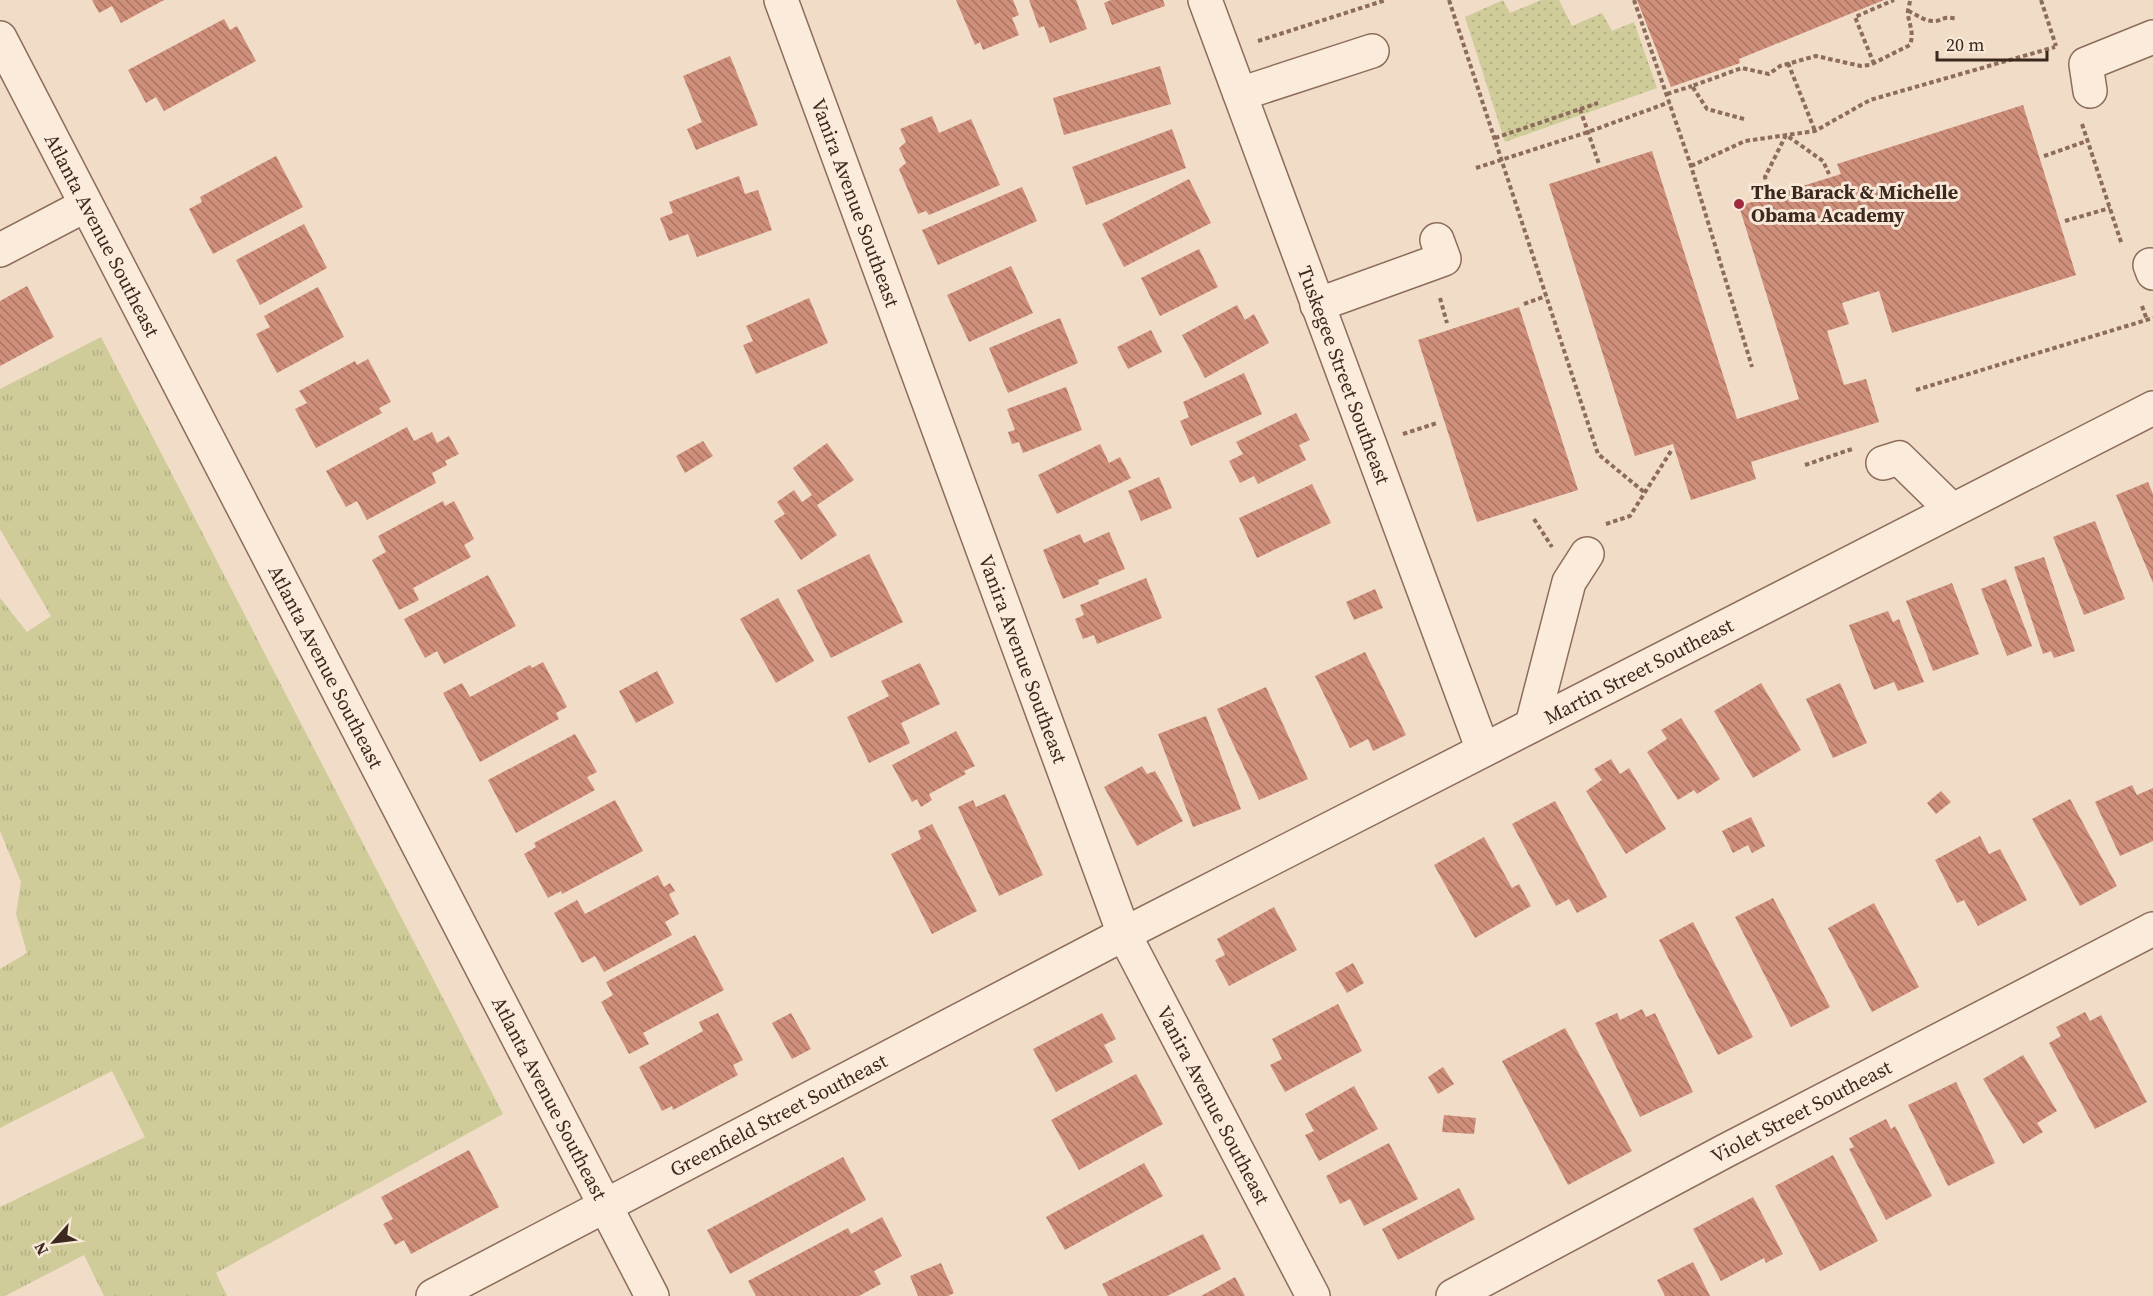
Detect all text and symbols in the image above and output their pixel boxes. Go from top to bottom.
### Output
scale bar [1937,24,2046,62]
text: 20 m [1946,32,1984,57]
street label: Vanira Avenue Southeast [804,95,907,311]
street label: Atlanta Avenue Southeast [38,128,167,342]
place label: The Barack & Michelle Obama Academy [1751,178,1958,229]
marker: The Barack & Michelle Obama Academy [1732,197,1746,211]
street label: Tuskegee Street Southeast [1291,262,1397,489]
street label: Vanira Avenue Southeast [972,551,1074,768]
street label: Atlanta Avenue Southeast [261,560,390,774]
street label: Martin Street Southeast [1539,611,1738,731]
street label: Atlanta Avenue Southeast [485,991,614,1205]
street label: Vanira Avenue Southeast [1150,1001,1277,1210]
street label: Greenfield Street Southeast [665,1046,892,1183]
street label: Violet Street Southeast [1706,1053,1897,1170]
north arrow [24,1212,84,1272]
text: N [28,1238,53,1259]

